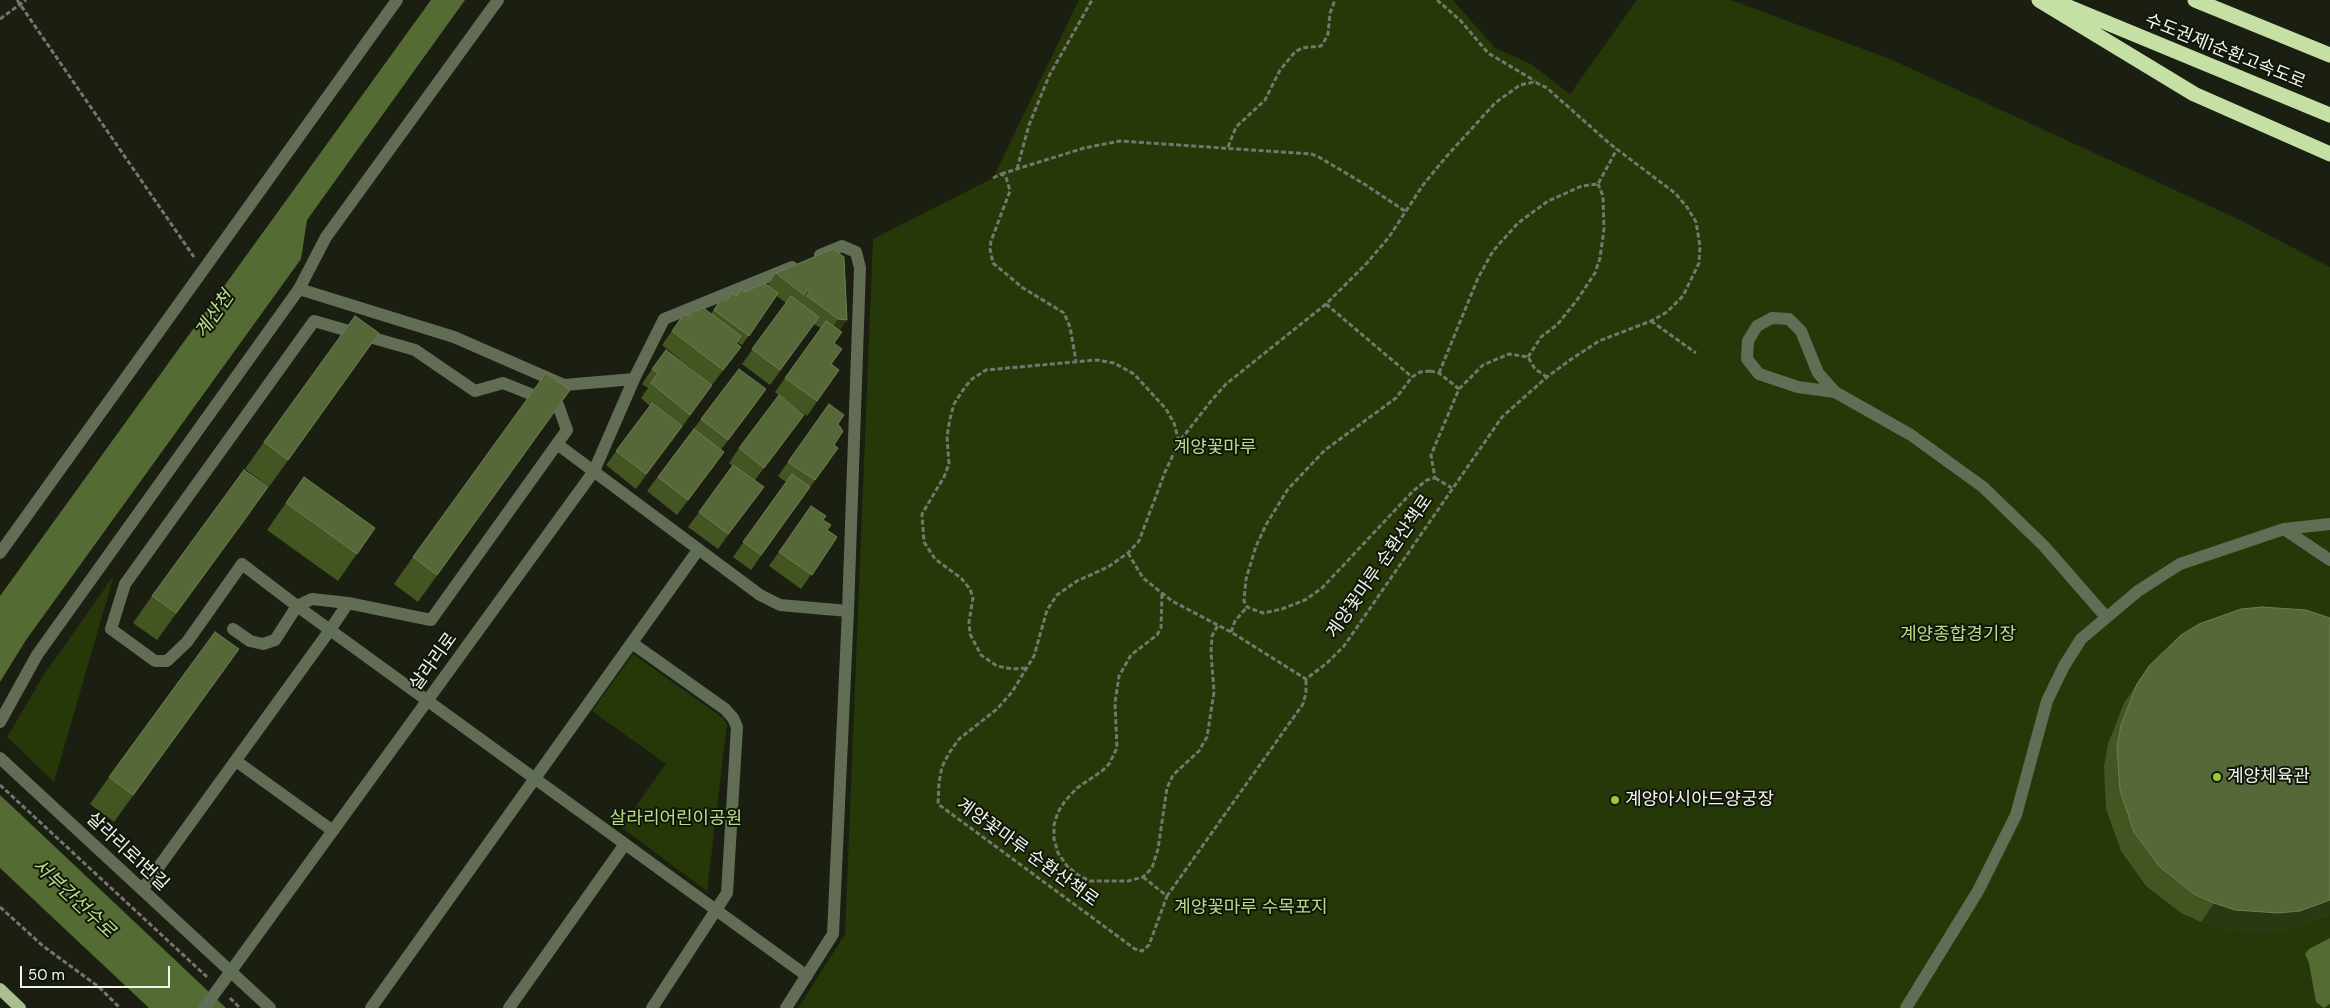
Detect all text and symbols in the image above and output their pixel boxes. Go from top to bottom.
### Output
street label: 수도권제1순환고속도로 [2142,10,2308,94]
water label: 계산천 [191,287,239,343]
park label: 계양꽃마루 [1174,437,1256,459]
street label: 계양꽃마루 순환산책로 [1322,491,1438,643]
park label: 계양종합경기장 [1900,624,2016,646]
street label: 살라리로 [406,629,462,695]
place label: 계양체육관 [2227,766,2310,788]
marker: 계양체육관 [2211,771,2223,783]
place label: 계양아시아드양궁장 [1625,789,1774,811]
street label: 계양꽃마루 순환산책로 [952,794,1102,912]
marker: 계양아시아드양궁장 [1609,794,1621,806]
street label: 살라리로1번길 [81,808,173,896]
park label: 살라리어린이공원 [610,808,742,830]
water label: 서부간선수로 [27,855,119,943]
park label: 계양꽃마루 수목포지 [1174,897,1328,919]
scale bar [22,956,172,988]
text: 50 m [28,965,65,985]

